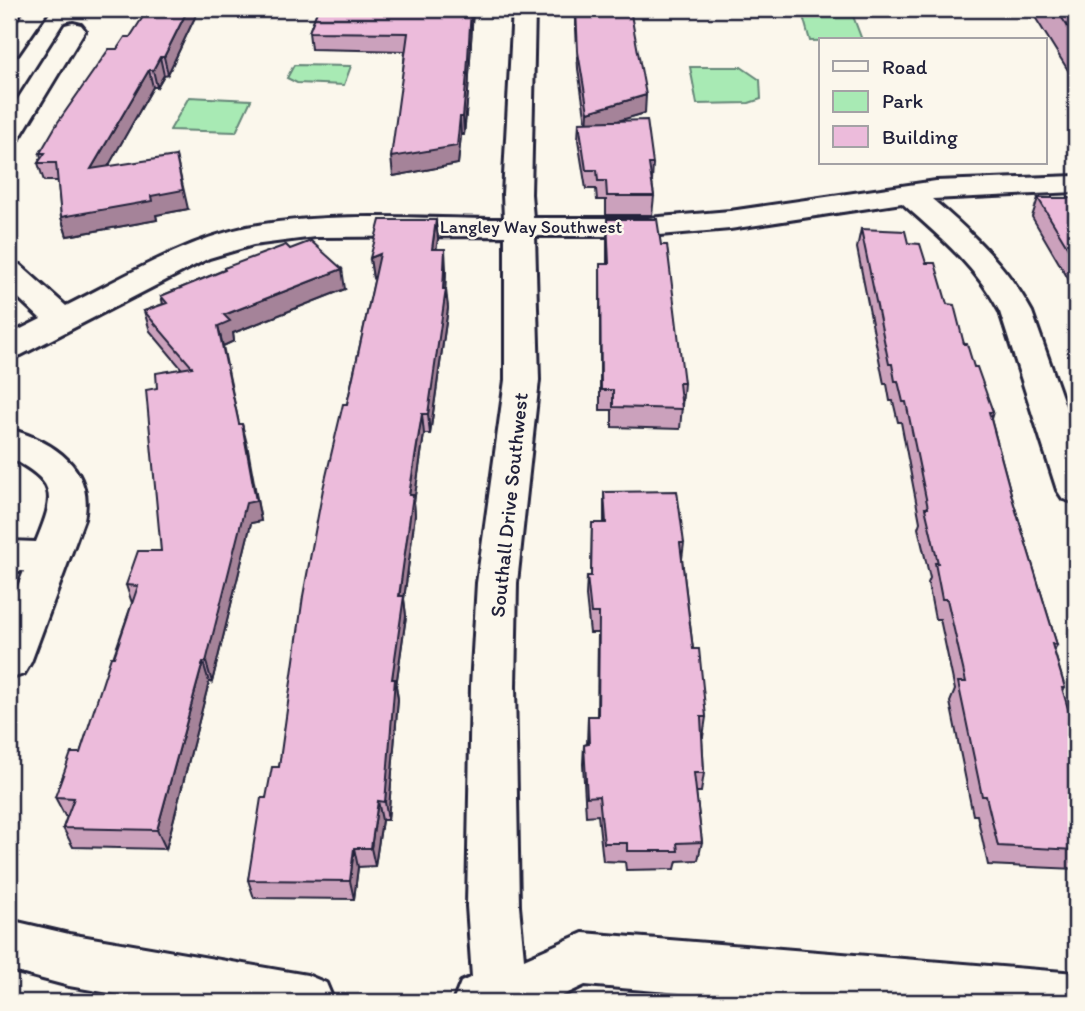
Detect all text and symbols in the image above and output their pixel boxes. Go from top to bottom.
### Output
legend [819,38,1046,164]
text: Road [882,54,928,79]
text: Park [882,88,924,113]
text: Building [882,124,958,149]
street label: Langley Way Southwest [440,216,623,238]
street label: Southall Drive Southwest [484,391,533,619]

